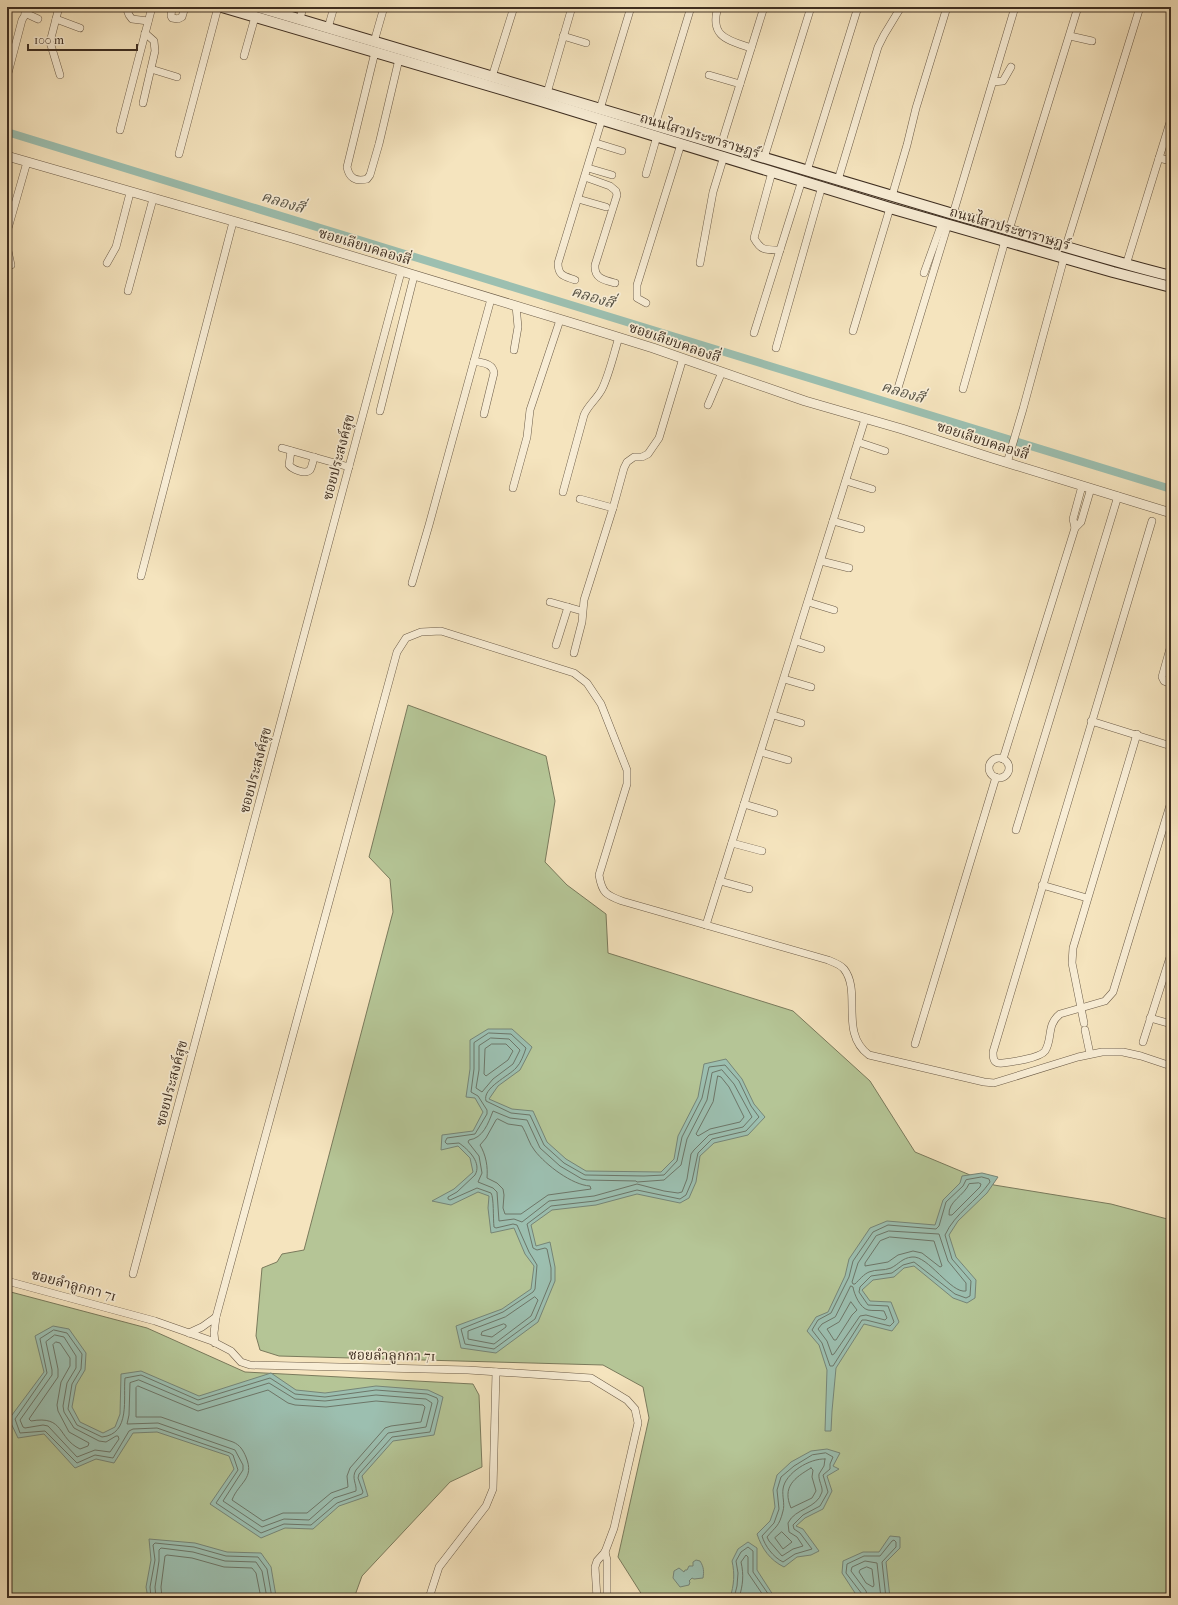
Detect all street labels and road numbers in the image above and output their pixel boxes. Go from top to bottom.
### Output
street label: ถนนไสวประชาราษฎร์ [638,107,763,162]
street label: ถนนไสวประชาราษฎร์ [948,201,1073,254]
street label: ซอยเลียบคลองสี่ [316,222,414,269]
street label: ซอยเลียบคลองสี่ [627,317,724,366]
street label: ซอยประสงค์สุข [318,412,358,502]
street label: ซอยเลียบคลองสี่ [934,416,1032,464]
street label: ซอยประสงค์สุข [235,725,275,815]
street label: ซอยประสงค์สุข [151,1038,191,1128]
street label: ซอยลำลูกกา 71 [29,1266,118,1305]
street label: ซอยลำลูกกา 71 [348,1346,436,1365]

